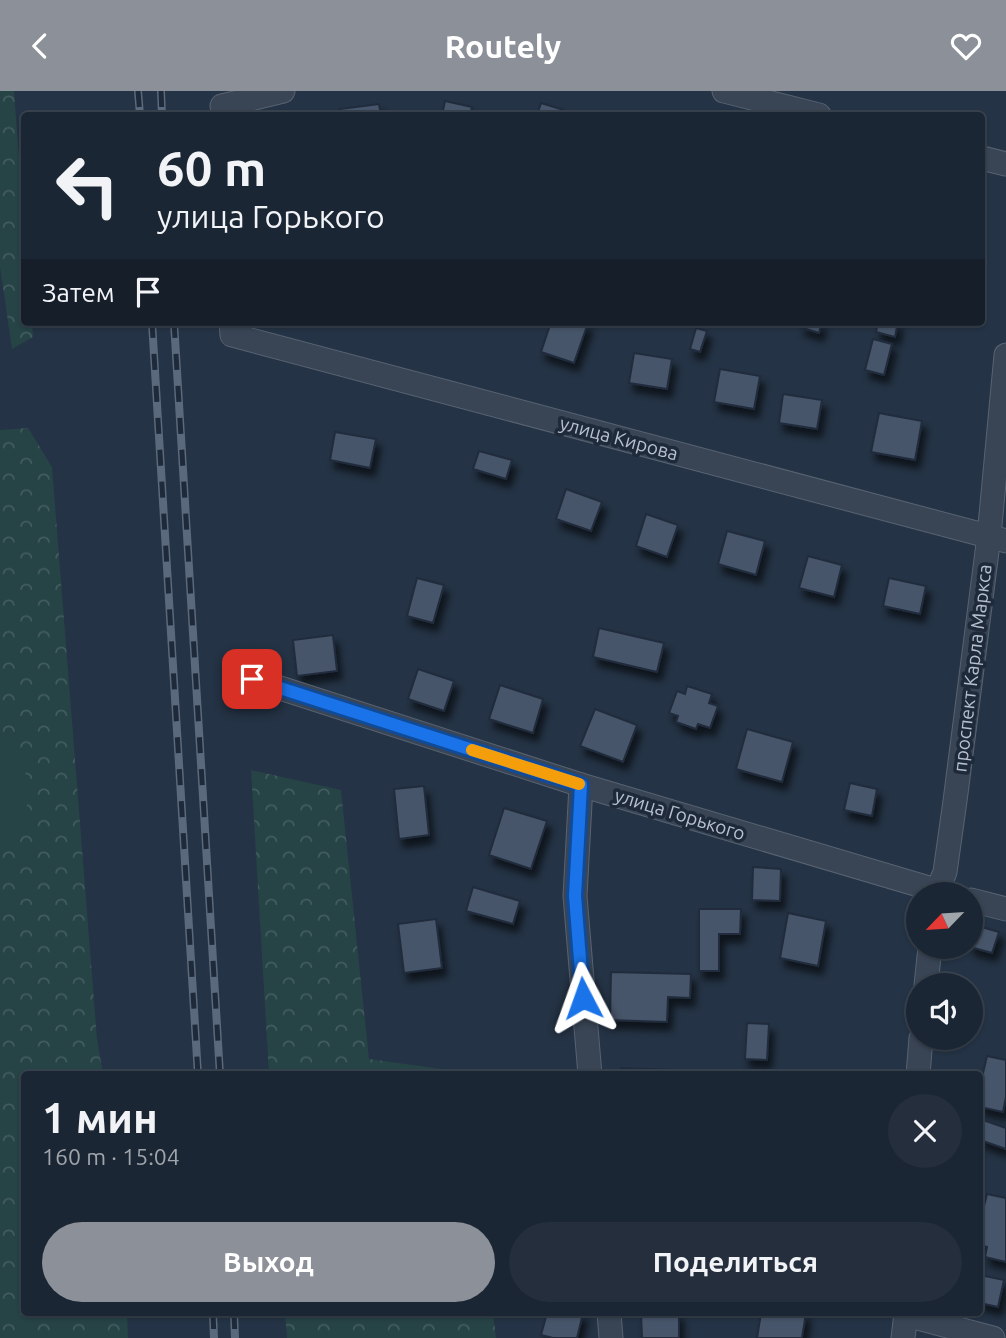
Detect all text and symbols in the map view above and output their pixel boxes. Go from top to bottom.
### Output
icon: back [21,27,59,65]
icon: heart [947,27,985,65]
text: Routely [445,28,561,64]
icon: left [42,140,133,231]
text: 60 m [157,140,266,195]
text: улица Горького [157,198,385,234]
icon: arrive [129,273,167,311]
text: Затем [42,278,115,307]
street label: улица Кирова [557,412,681,464]
street label: проспект Карла Маркса [948,563,996,773]
pin [222,649,282,709]
icon: arrive [233,660,271,698]
street label: улица Горького [612,784,748,844]
north arrow [906,882,984,959]
map controls [906,882,983,1050]
position arrow [546,961,620,1035]
button: sound [906,973,983,1050]
text: 1 мин [42,1094,158,1141]
button: close [888,1094,962,1168]
text: 160 m · 15:04 [42,1144,180,1169]
button: Выход [42,1222,495,1302]
button: Поделиться [509,1222,962,1302]

